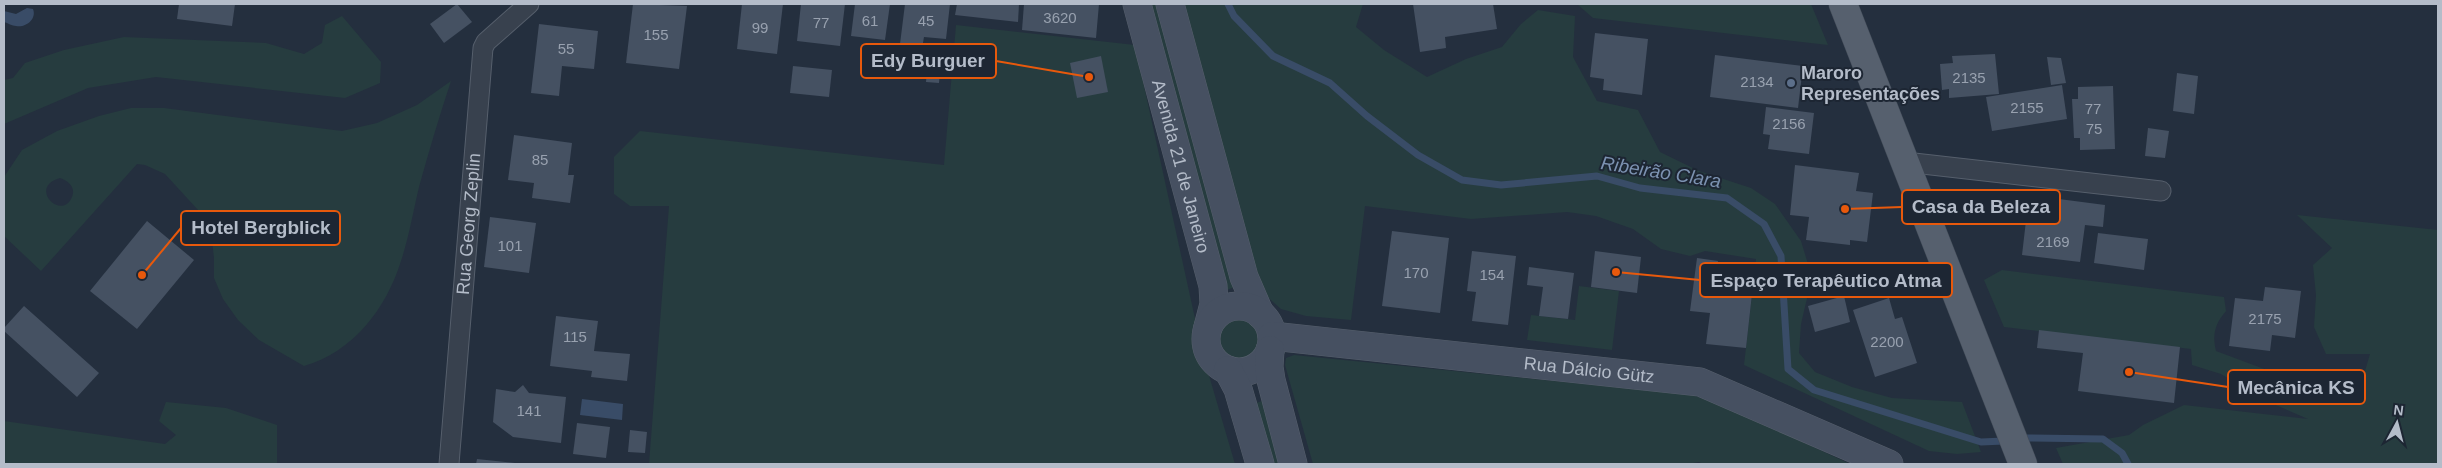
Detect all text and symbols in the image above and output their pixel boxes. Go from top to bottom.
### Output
house number: 3620 [1043,9,1077,26]
house number: 61 [862,12,878,29]
house number: 45 [918,12,934,29]
house number: 77 [813,14,829,31]
house number: 99 [752,19,768,36]
house number: 155 [643,26,669,43]
house number: 55 [558,40,574,57]
callout: Edy Burguer [861,44,996,78]
text: Edy Burguer [871,50,986,71]
place label: Maroro Representações [1801,63,1940,104]
house number: 2135 [1952,69,1986,86]
house number: 2134 [1740,73,1774,90]
street label: Avenida 21 de Janeiro [1148,77,1214,255]
marker: Maroro Representações [1785,77,1797,89]
house number: 2155 [2010,99,2044,116]
house number: 77 [2085,100,2101,117]
house number: 2156 [1772,115,1806,132]
house number: 75 [2086,120,2102,137]
house number: 85 [532,151,548,168]
street label: Rua Georg Zeplin [453,152,484,295]
water label: Ribeirão Clara [1599,152,1723,192]
callout: Casa da Beleza [1902,190,2060,224]
text: Casa da Beleza [1912,196,2051,217]
callout: Hotel Bergblick [181,211,340,245]
text: Hotel Bergblick [191,217,331,238]
house number: 2169 [2036,233,2070,250]
house number: 101 [497,237,523,254]
callout: Espaço Terapêutico Atma [1700,263,1952,297]
house number: 170 [1403,264,1429,281]
house number: 154 [1479,266,1505,283]
text: Espaço Terapêutico Atma [1710,270,1942,291]
house number: 2175 [2248,310,2282,327]
house number: 115 [563,328,587,345]
house number: 2200 [1870,333,1904,350]
street label: Rua Dálcio Gütz [1523,353,1655,387]
callout: Mecânica KS [2228,370,2365,404]
text: Mecânica KS [2237,377,2355,398]
north arrow [2372,398,2422,448]
house number: 141 [516,402,542,419]
text: N [2393,402,2405,419]

